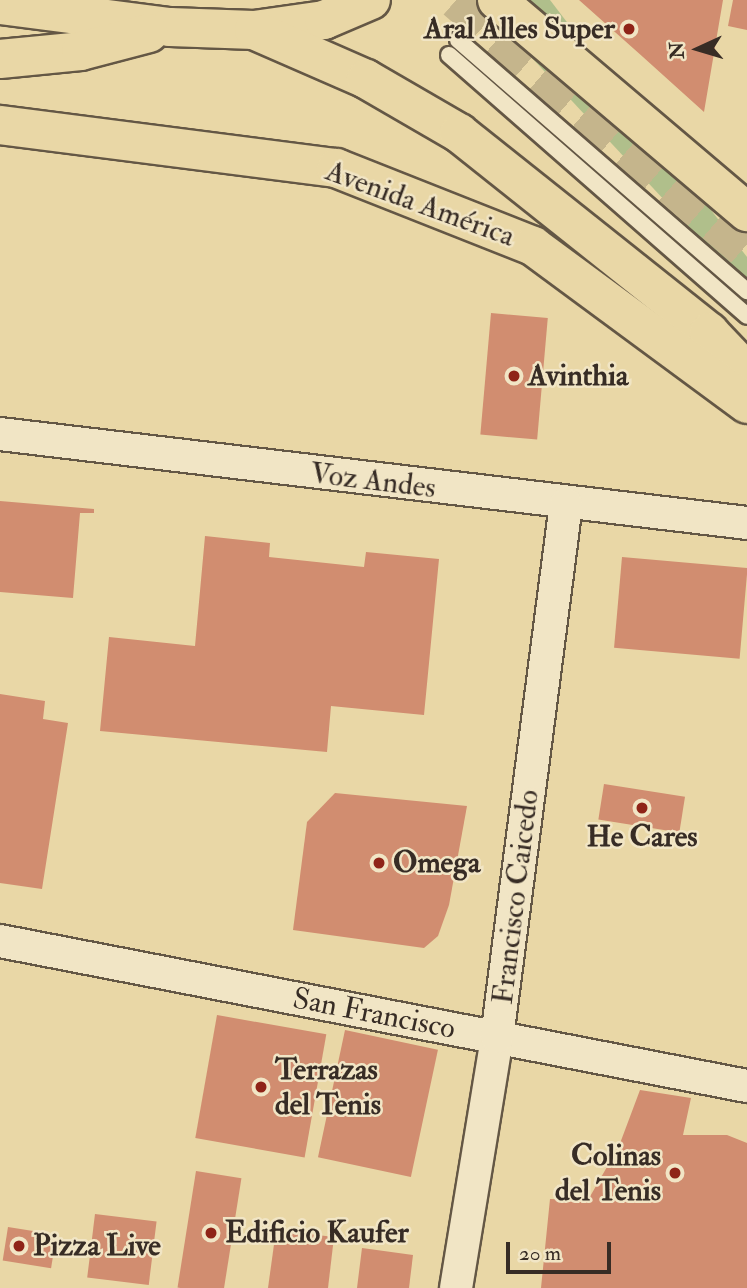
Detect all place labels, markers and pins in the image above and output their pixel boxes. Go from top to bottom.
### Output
place label: Aral Alles Super [424,11,615,47]
marker: Aral Alles Super [621,21,637,37]
place label: Avinthia [528,358,628,394]
marker: Avinthia [506,368,522,384]
marker: He Cares [634,800,650,816]
place label: He Cares [586,819,698,855]
place label: Omega [393,845,480,881]
marker: Omega [371,855,387,871]
place label: Terrazas del Tenis [275,1052,381,1122]
marker: Terrazas del Tenis [253,1079,269,1095]
place label: Colinas del Tenis [555,1138,661,1208]
marker: Colinas del Tenis [667,1165,683,1181]
place label: Edificio Kaufer [225,1215,409,1251]
marker: Edificio Kaufer [203,1225,219,1241]
place label: Pizza Live [33,1228,161,1264]
marker: Pizza Live [11,1238,27,1254]

